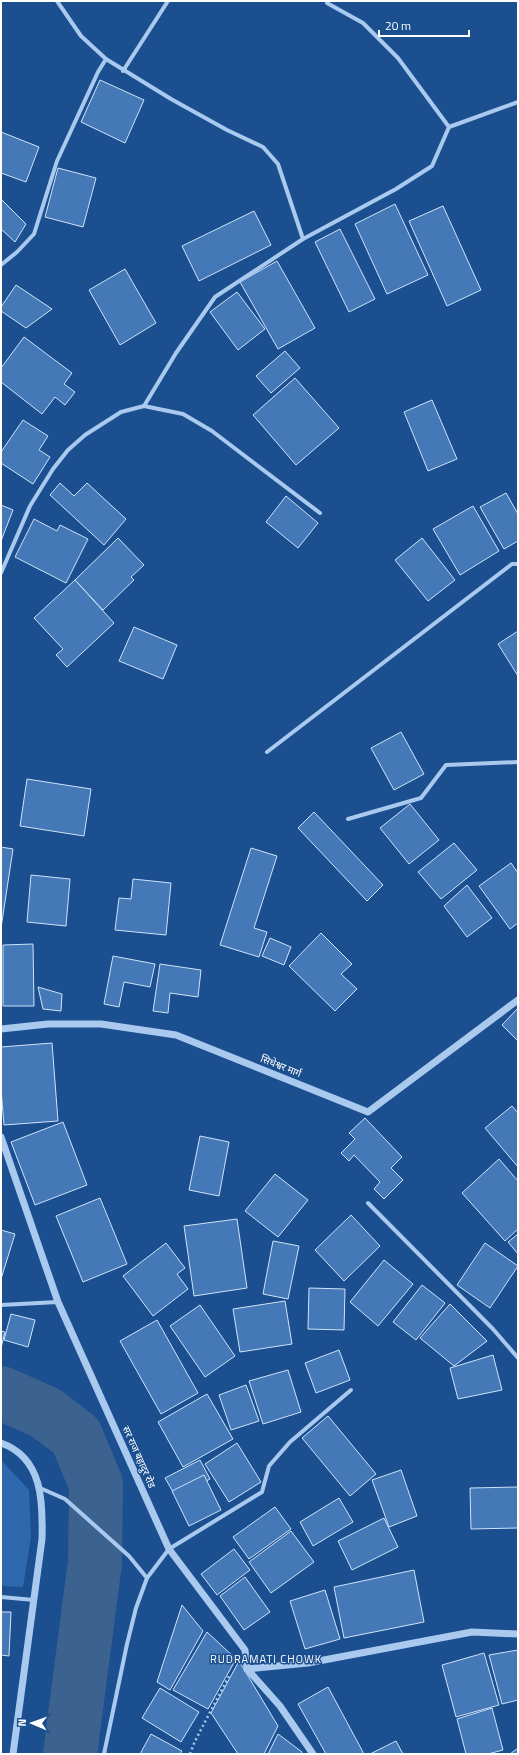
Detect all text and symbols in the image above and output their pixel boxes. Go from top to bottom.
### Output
scale bar [379,12,469,38]
text: 20 m [385,16,411,35]
street label: सिधेश्वर मार्ग [258,1051,305,1081]
street label: सर राज बहादुर रोड [119,1424,160,1491]
district label: RUDRAMATI CHOWK [210,1651,322,1667]
north arrow [12,1703,52,1743]
text: N [14,1719,30,1727]

